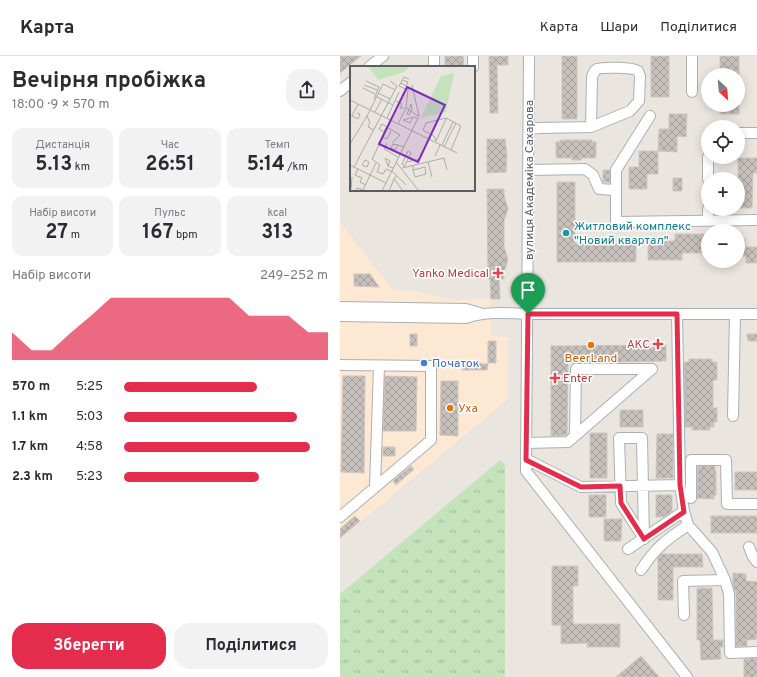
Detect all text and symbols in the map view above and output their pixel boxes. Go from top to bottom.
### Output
text: Карта [20,16,74,40]
text: Карта [540,19,578,36]
text: Шари [600,19,638,36]
text: Поділитися [660,19,737,36]
inset map [350,66,475,191]
text: Вечірня пробіжка [12,68,206,95]
north arrow [701,68,745,112]
map controls [701,68,745,268]
button: share [286,69,328,111]
text: 18:00 · 9 × 570 m [12,97,109,113]
street label: вулиця Академіка Сахарова [522,100,538,260]
button: locate [701,120,745,164]
text: Дистанція [35,138,90,152]
text: Час [161,138,179,152]
text: Темп [265,138,290,152]
text: 5.13 [35,152,72,178]
text: 26:51 [145,152,195,178]
text: 5:14 [247,152,285,178]
text: km [72,160,90,174]
text: /km [285,160,308,174]
button: + [701,172,745,216]
text: Набір висоти [29,206,96,220]
text: Пульс [154,206,186,220]
text: kcal [268,206,287,220]
place label: Житловий комплекс "Новий квартал" [574,219,691,249]
text: 27 [45,220,68,246]
text: 167 [142,220,173,246]
text: 313 [261,220,293,246]
button: − [701,224,745,268]
text: m [68,228,80,242]
text: bpm [173,228,198,242]
marker: Житловий комплекс "Новий квартал" [561,228,571,238]
place label: Yanko Medical [412,266,489,282]
marker: Yanko Medical [492,267,504,279]
text: Набір висоти [12,268,91,284]
text: 249–252 m [260,268,328,284]
pin [511,273,545,314]
icon: arrive [517,279,539,301]
place label: АКС [627,337,650,353]
marker: АКС [653,339,663,349]
marker: BeerLand [586,340,596,350]
place label: BeerLand [565,351,617,367]
place label: Початок [432,356,480,372]
marker: Початок [419,358,429,368]
place label: Enter [563,371,593,387]
marker: Enter [550,373,560,383]
text: 570 m [12,379,50,395]
text: 5:25 [76,379,103,395]
place label: Уха [458,401,478,417]
marker: Уха [445,403,455,413]
text: 1.1 km [12,409,48,425]
text: 5:03 [76,409,103,425]
text: 1.7 km [12,439,48,455]
text: 4:58 [76,439,103,455]
text: 2.3 km [12,469,53,485]
text: 5:23 [76,469,103,485]
button: Зберегти [12,623,166,669]
button: Поділитися [174,623,328,669]

